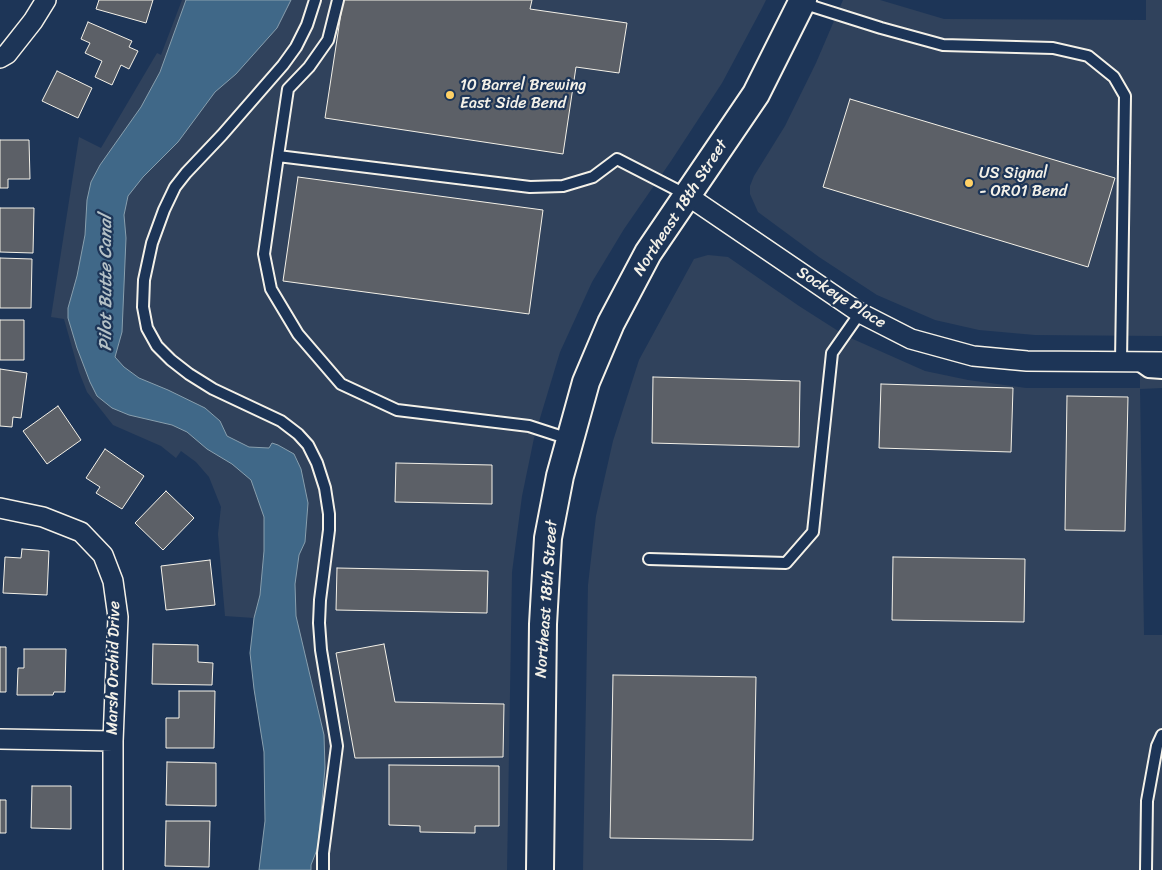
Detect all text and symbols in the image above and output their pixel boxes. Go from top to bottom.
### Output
place label: 10 Barrel Brewing East Side Bend [460,76,586,114]
marker: 10 Barrel Brewing East Side Bend [444,89,456,101]
street label: Northeast 18th Street [630,136,732,280]
place label: US Signal - OR01 Bend [979,164,1067,202]
marker: US Signal - OR01 Bend [963,177,975,189]
water label: Pilot Butte Canal [95,215,117,351]
street label: Sockeye Place [793,263,889,333]
street label: Northeast 18th Street [532,519,562,679]
street label: Marsh Orchid Drive [103,601,125,735]

